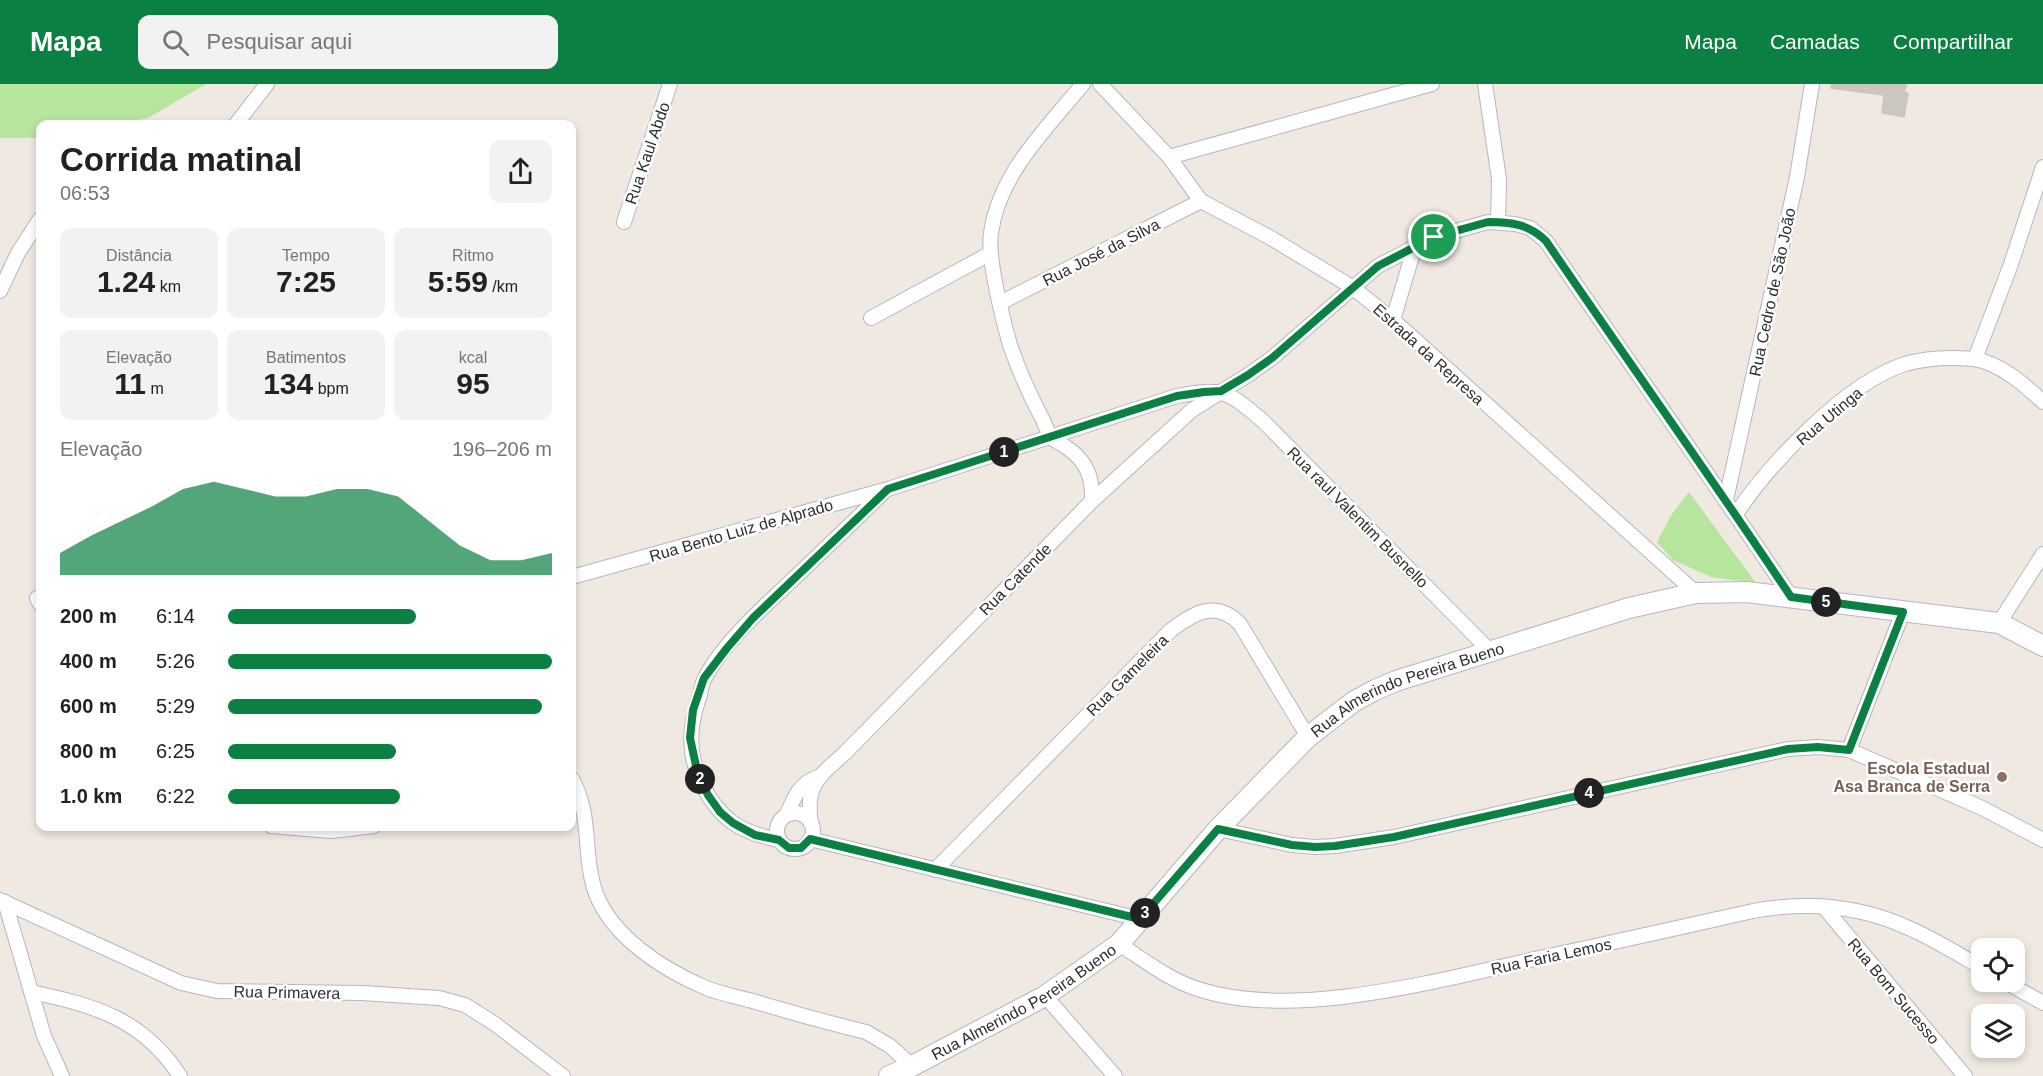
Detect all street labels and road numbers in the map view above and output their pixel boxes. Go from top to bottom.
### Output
street label: Rua Kaul Abdo [622,100,673,206]
street label: Rua Cedro de São João [1746,206,1799,378]
street label: Rua José da Silva [1040,216,1163,289]
street label: Estrada da Represa [1370,300,1487,408]
street label: Rua Utinga [1793,384,1866,449]
street label: Rua raul Valentim Busnello [1284,444,1432,591]
street label: Rua Bento Luiz de Alprado [647,496,835,565]
street label: Rua Catende [976,540,1055,619]
street label: Rua Gameleira [1083,631,1171,719]
street label: Rua Almerindo Pereira Bueno [1308,640,1506,741]
street label: Rua Faria Lemos [1489,935,1613,978]
street label: Rua Bom Sucesso [1845,935,1943,1048]
street label: Rua Almerindo Pereira Bueno [929,941,1119,1063]
street label: Rua Primavera [233,983,341,1002]

